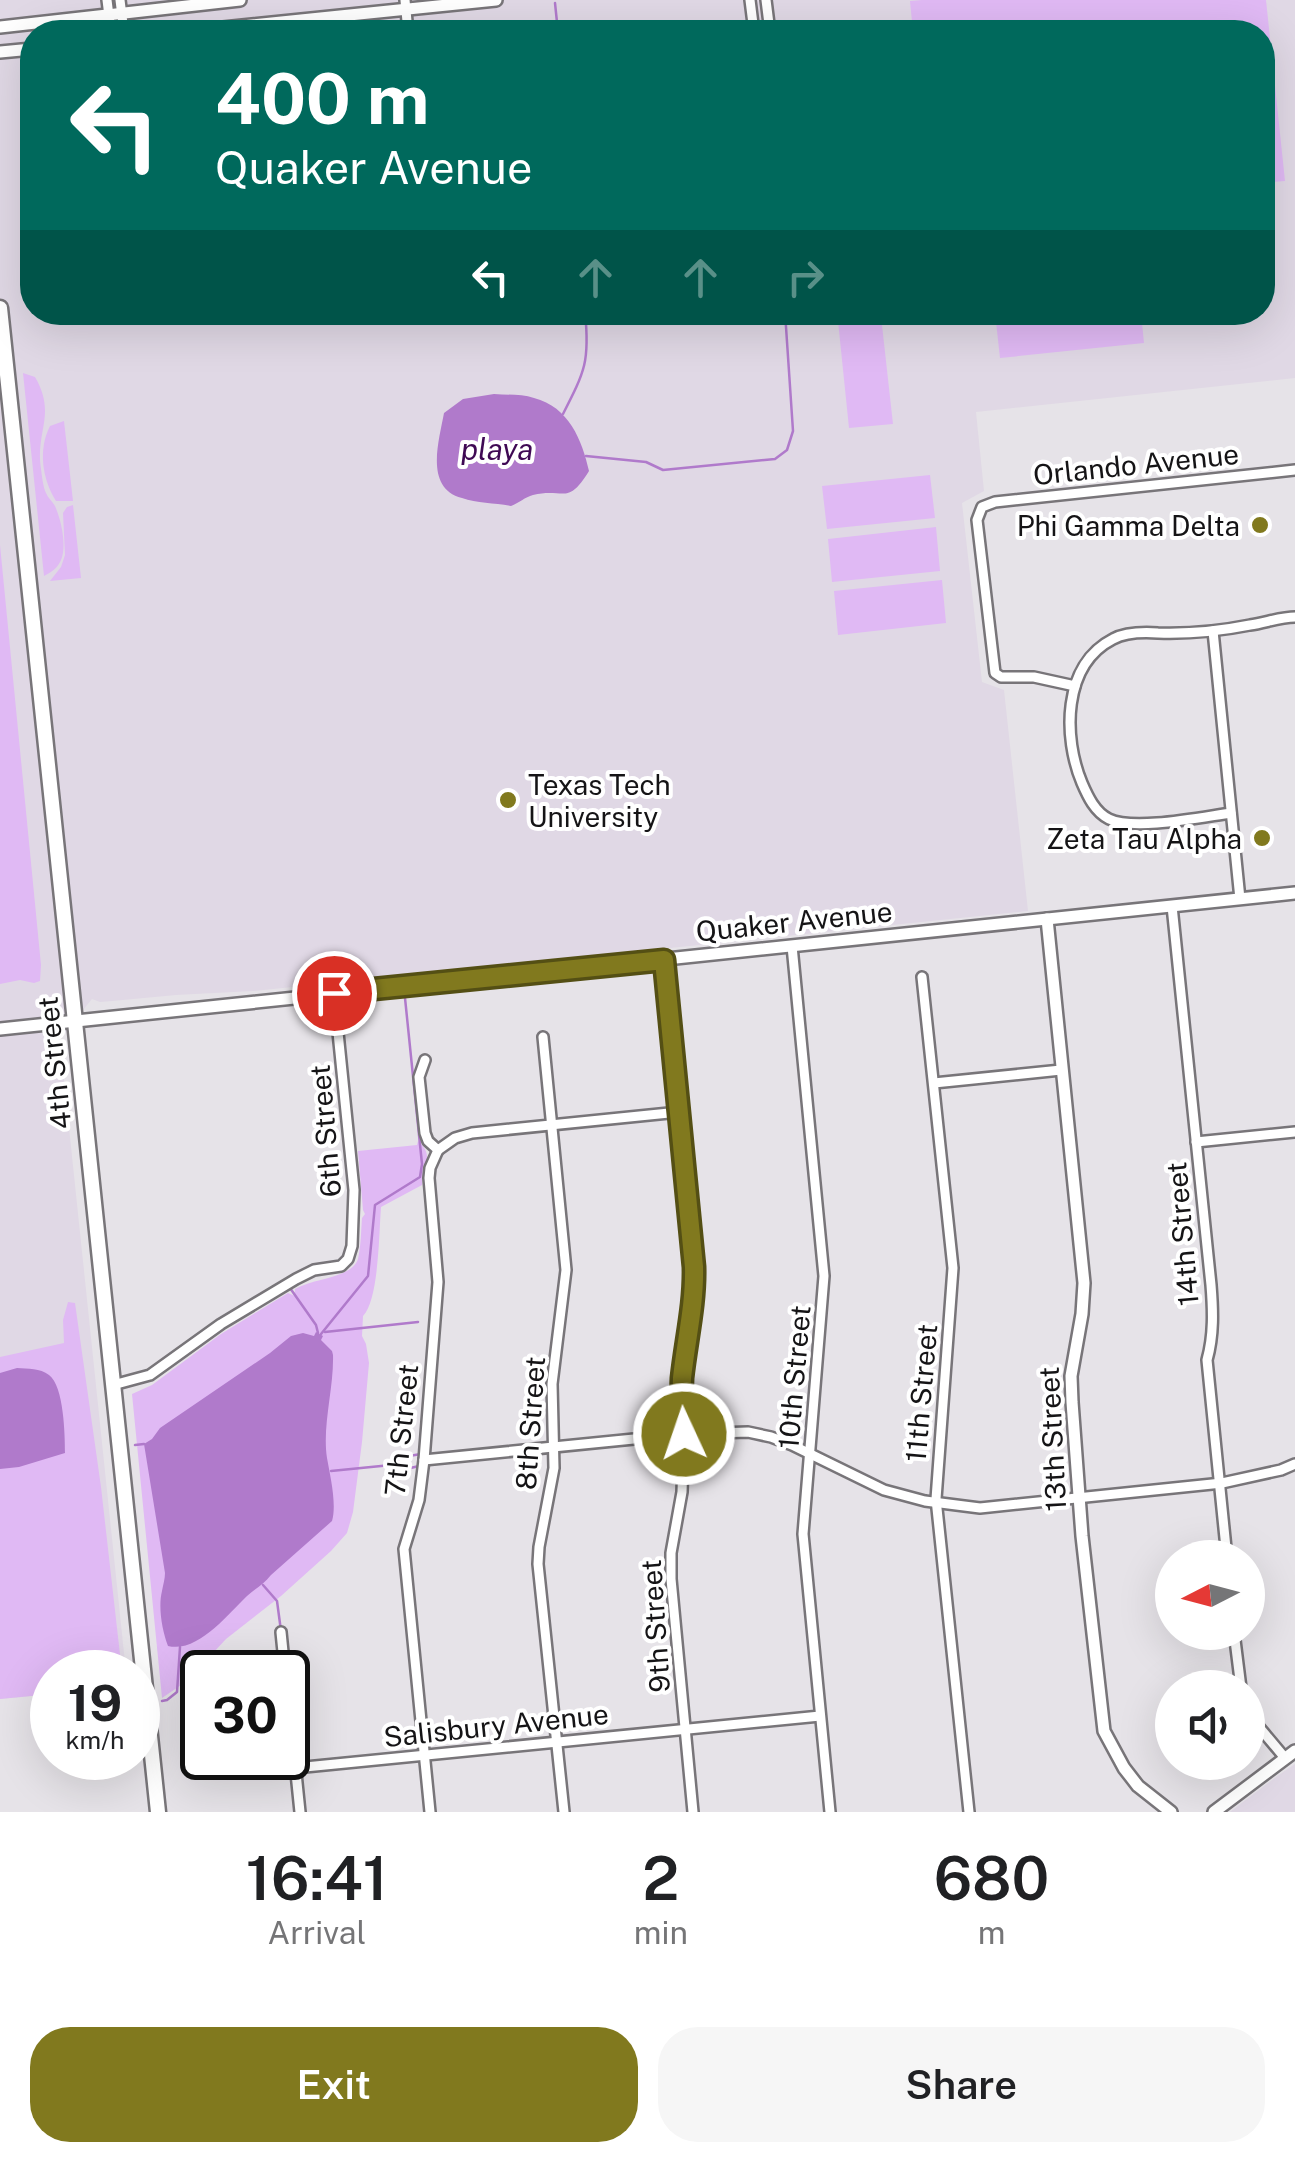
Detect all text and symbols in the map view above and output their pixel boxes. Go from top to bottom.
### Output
text: 400 m [215,57,429,140]
icon: left [50,60,180,190]
text: Quaker Avenue [215,141,532,194]
icon: left [463,250,518,305]
icon: ahead [568,250,623,305]
icon: ahead [673,250,728,305]
icon: right [778,250,833,305]
water label: playa [461,431,533,467]
street label: Orlando Avenue [1032,437,1240,491]
place label: Phi Gamma Delta [1017,509,1240,542]
marker: Phi Gamma Delta [1249,514,1271,536]
place label: Texas Tech University [528,768,671,833]
marker: Texas Tech University [497,789,519,811]
place label: Zeta Tau Alpha [1046,822,1242,855]
marker: Zeta Tau Alpha [1251,827,1273,849]
street label: Quaker Avenue [694,894,894,948]
pin [292,951,377,1036]
icon: arrive [307,966,362,1021]
street label: 4th Street [31,995,77,1131]
street label: 6th Street [303,1063,347,1199]
street label: 14th Street [1159,1161,1205,1307]
street label: 10th Street [771,1304,817,1450]
street label: 11th Street [899,1323,943,1463]
street label: 8th Street [509,1355,551,1491]
street label: 7th Street [378,1362,424,1498]
street label: 13th Street [1032,1366,1072,1512]
position arrow [632,1382,736,1486]
north arrow [1155,1540,1265,1650]
map controls [1155,1540,1265,1780]
street label: 9th Street [634,1558,676,1694]
speed limit sign: 30 [180,1650,310,1780]
button: sound [1155,1670,1265,1780]
text: 19 [68,1673,122,1732]
street label: Salisbury Avenue [382,1697,610,1753]
text: km/h [66,1725,124,1755]
text: 16:41 [246,1843,388,1914]
text: 2 [642,1843,679,1914]
text: 680 [934,1843,1049,1914]
text: Arrival [267,1914,366,1951]
text: min [634,1914,688,1951]
text: m [978,1914,1005,1951]
button: Exit [30,2027,638,2142]
button: Share [658,2027,1265,2142]

